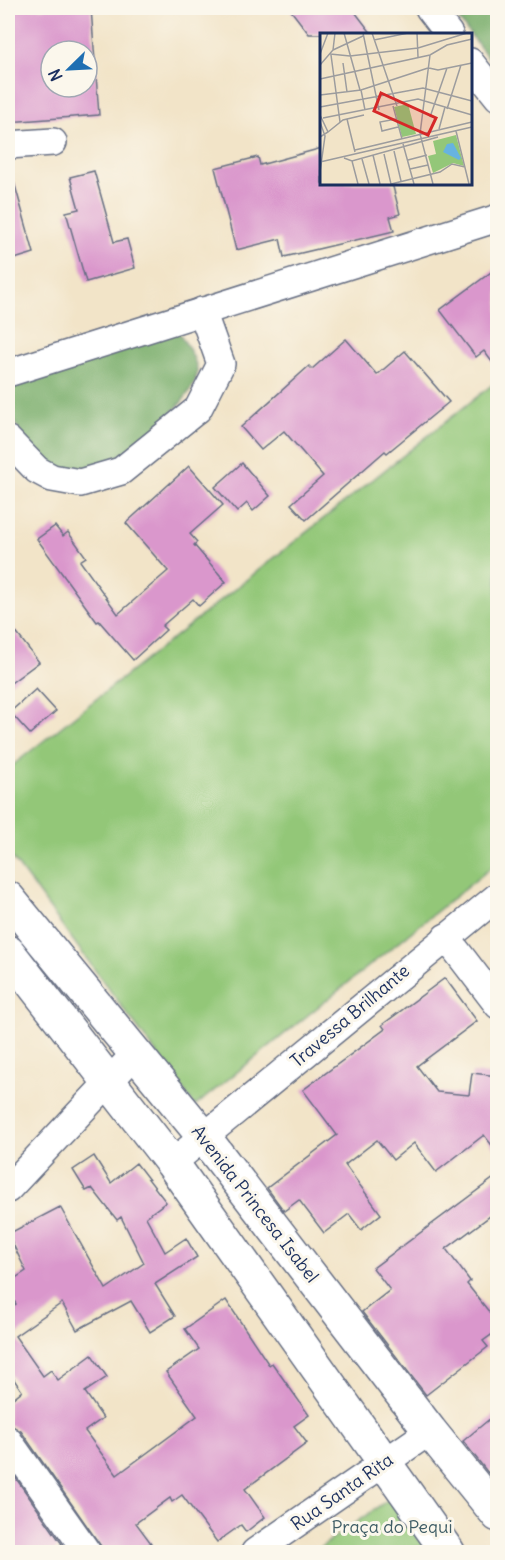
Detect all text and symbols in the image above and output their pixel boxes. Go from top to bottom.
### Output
inset map [320,33,472,184]
north arrow [39,39,99,99]
text: N [44,66,67,84]
street label: Travessa Brilhante [285,959,414,1072]
street label: Avenida Princesa Isabel [187,1120,324,1287]
street label: Rua Santa Rita [286,1448,397,1535]
park label: Praça do Pequi [331,1515,453,1538]

